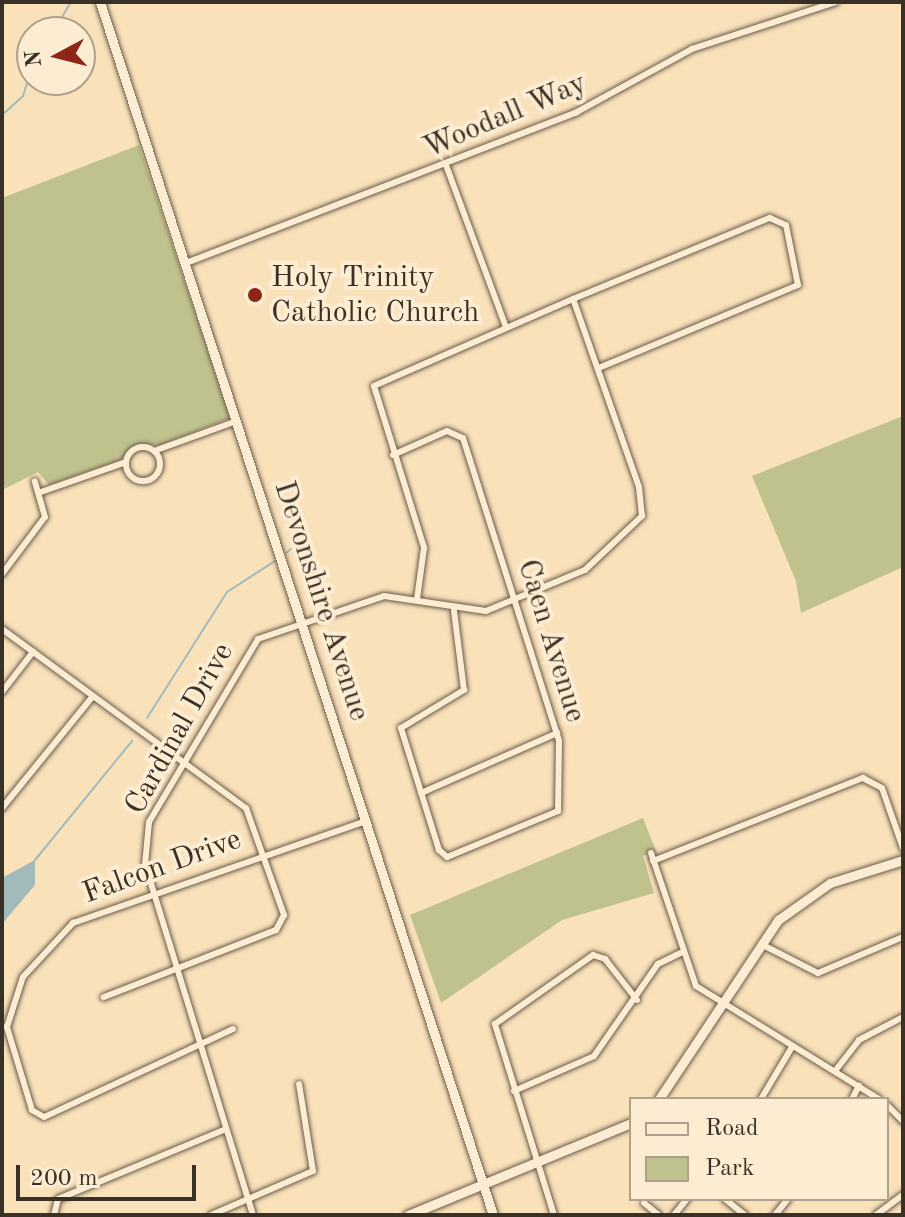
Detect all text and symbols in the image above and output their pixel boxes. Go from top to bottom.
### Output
north arrow [16,16,96,96]
text: N [22,49,46,68]
street label: Woodall Way [418,65,592,167]
place label: Holy Trinity Catholic Church [271,260,479,330]
marker: Holy Trinity Catholic Church [246,286,264,304]
street label: Devonshire Avenue [265,477,377,725]
street label: Caen Avenue [509,555,593,727]
street label: Cardinal Drive [118,637,242,821]
street label: Falcon Drive [78,822,246,912]
legend [629,1097,889,1201]
text: Road [705,1117,758,1141]
scale bar [20,1149,200,1199]
text: Park [705,1157,754,1181]
text: 200 m [30,1167,98,1191]

